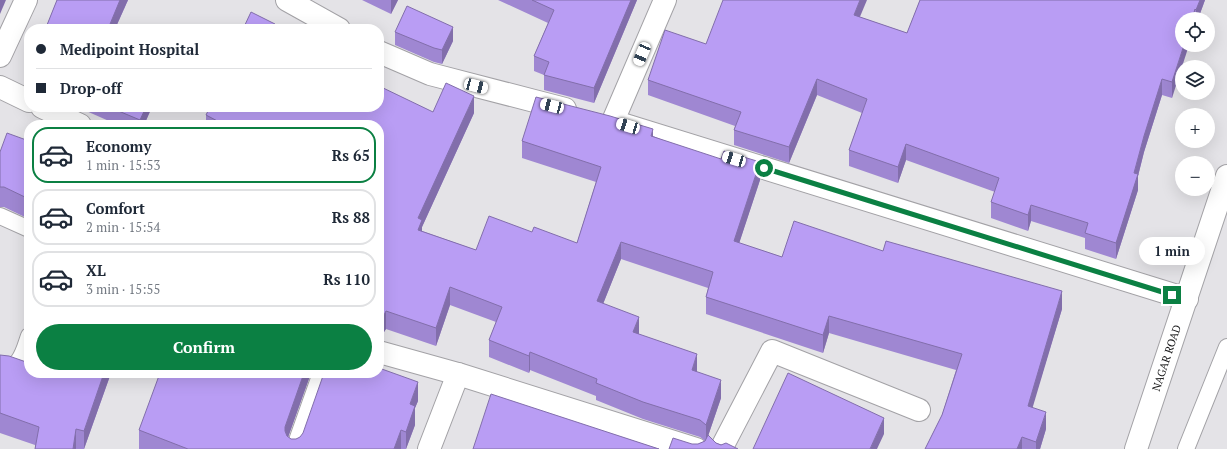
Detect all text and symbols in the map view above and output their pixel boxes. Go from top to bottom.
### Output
map controls [1175,12,1215,196]
button: locate [1175,12,1215,52]
text: Medipoint Hospital [60,39,199,59]
car [632,41,652,67]
button: layers [1175,60,1215,100]
car [463,77,489,95]
text: Drop-off [60,78,122,98]
car [539,97,565,115]
button: + [1175,108,1215,148]
car [615,117,641,135]
text: Economy [86,136,151,156]
icon: car [38,137,74,173]
text: Rs 65 [332,145,370,165]
car [721,150,747,168]
text: 1 min · 15:53 [86,156,160,174]
button: − [1175,156,1215,196]
route start [755,159,773,177]
text: Comfort [86,198,145,218]
icon: car [38,199,74,235]
text: Rs 88 [332,207,370,227]
text: 2 min · 15:54 [86,218,160,236]
callout: 1 min [1139,237,1205,265]
text: 1 min [1154,242,1190,260]
text: XL [86,260,106,280]
icon: car [38,261,74,297]
text: Rs 110 [323,269,370,289]
text: 3 min · 15:55 [86,280,160,298]
route end [1163,286,1181,304]
street label: NAGAR ROAD [1149,323,1184,393]
button: Confirm [36,324,372,370]

